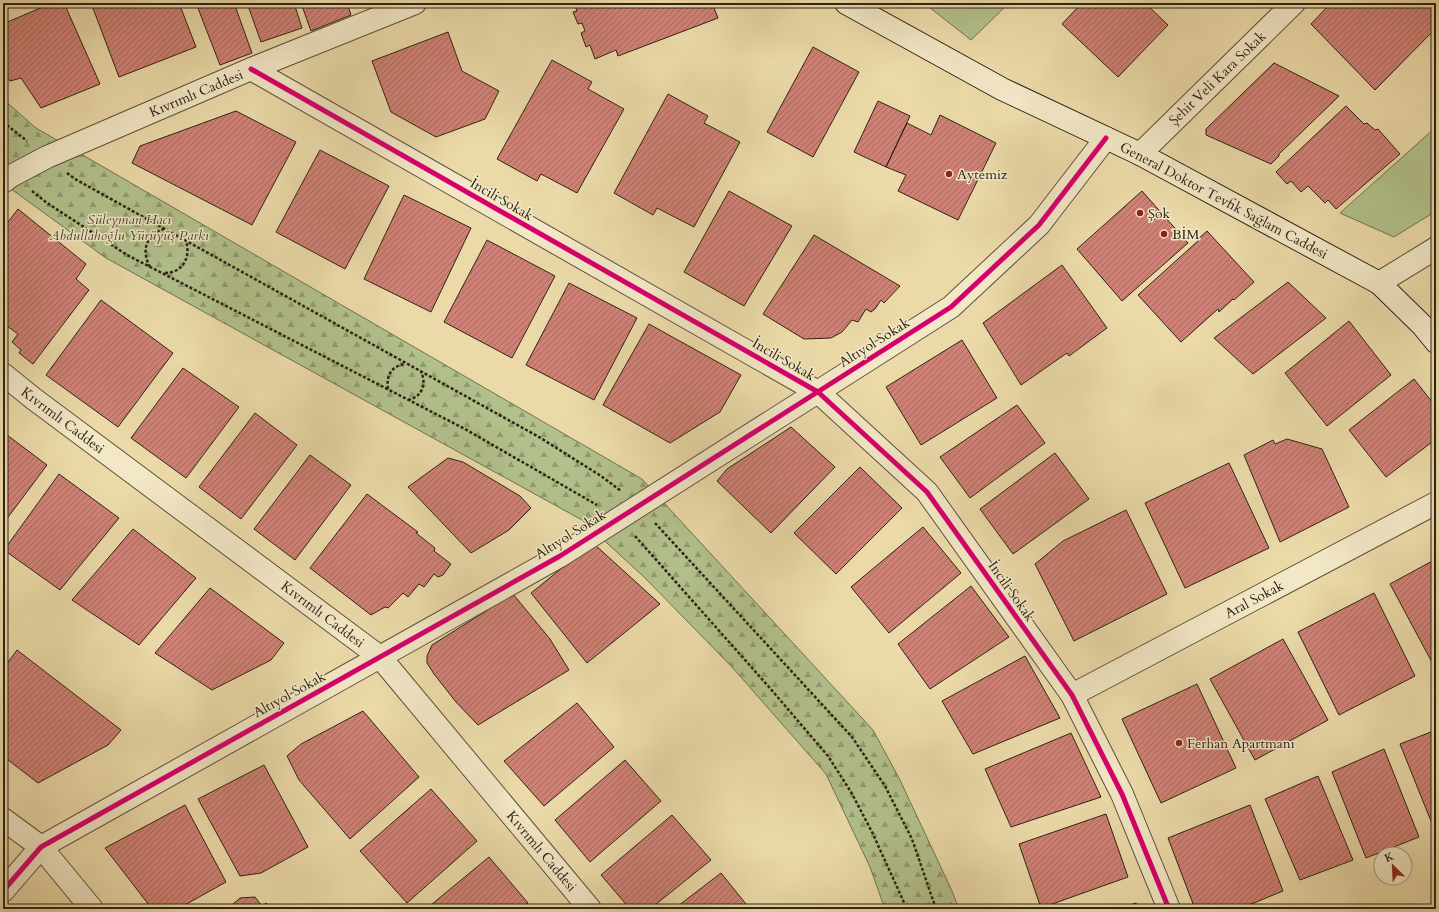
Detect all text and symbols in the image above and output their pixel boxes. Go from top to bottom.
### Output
street label: Şehit Veli Kara Sokak [1165,27,1270,130]
street label: Kıvrımlı Caddesi [146,65,246,122]
street label: General Doktor Tevfik Sağlam Caddesi [1116,137,1331,264]
place label: Aytemiz [957,165,1008,184]
marker: Aytemiz [944,169,954,179]
street label: İncili Sokak [467,174,537,225]
place label: Şok [1148,204,1171,223]
marker: Şok [1135,208,1145,218]
park label: Süleyman Hacı Abdullahoğlu Yürüyüş Parkı [48,210,209,245]
place label: BİM [1172,225,1199,244]
marker: BİM [1159,229,1169,239]
street label: Altıyol Sokak [835,313,914,372]
street label: İncili Sokak [749,334,819,385]
street label: Kıvrımlı Caddesi [17,383,108,458]
street label: Altıyol Sokak [531,505,610,564]
street label: İncili Sokak [984,557,1040,626]
street label: Aral Sokak [1221,576,1287,623]
street label: Kıvrımlı Caddesi [277,577,368,652]
street label: Altıyol Sokak [250,667,329,722]
place label: Ferhan Apartmanı [1187,734,1295,753]
marker: Ferhan Apartmanı [1174,738,1184,748]
street label: Kıvrımlı Caddesi [502,807,581,896]
north arrow [1373,846,1413,886]
text: K [1382,849,1396,866]

